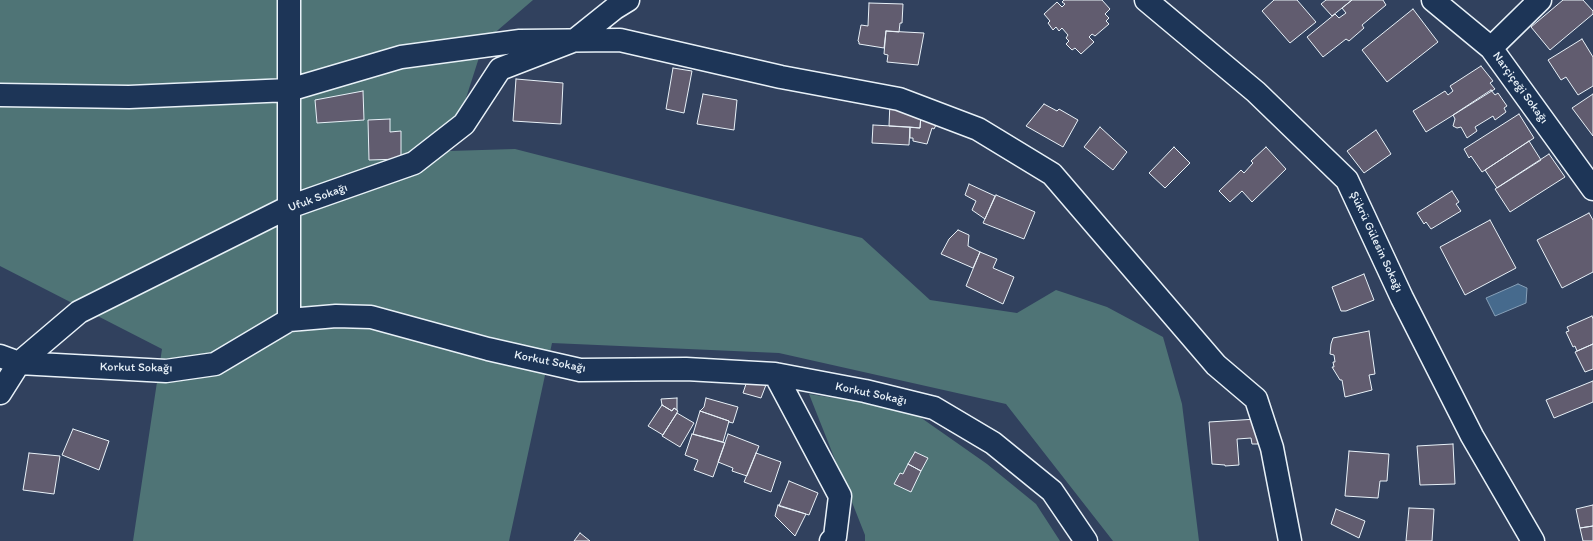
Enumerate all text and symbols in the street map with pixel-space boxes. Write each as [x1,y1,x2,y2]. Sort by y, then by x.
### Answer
street label: Narçiçeği Sokağı [1489,49,1551,127]
street label: Ufuk Sokağı [286,181,350,215]
street label: Şükrü Gülesin Sokağı [1346,189,1406,295]
street label: Korkut Sokağı [513,348,587,376]
street label: Korkut Sokağı [100,360,172,376]
street label: Korkut Sokağı [834,379,908,409]

